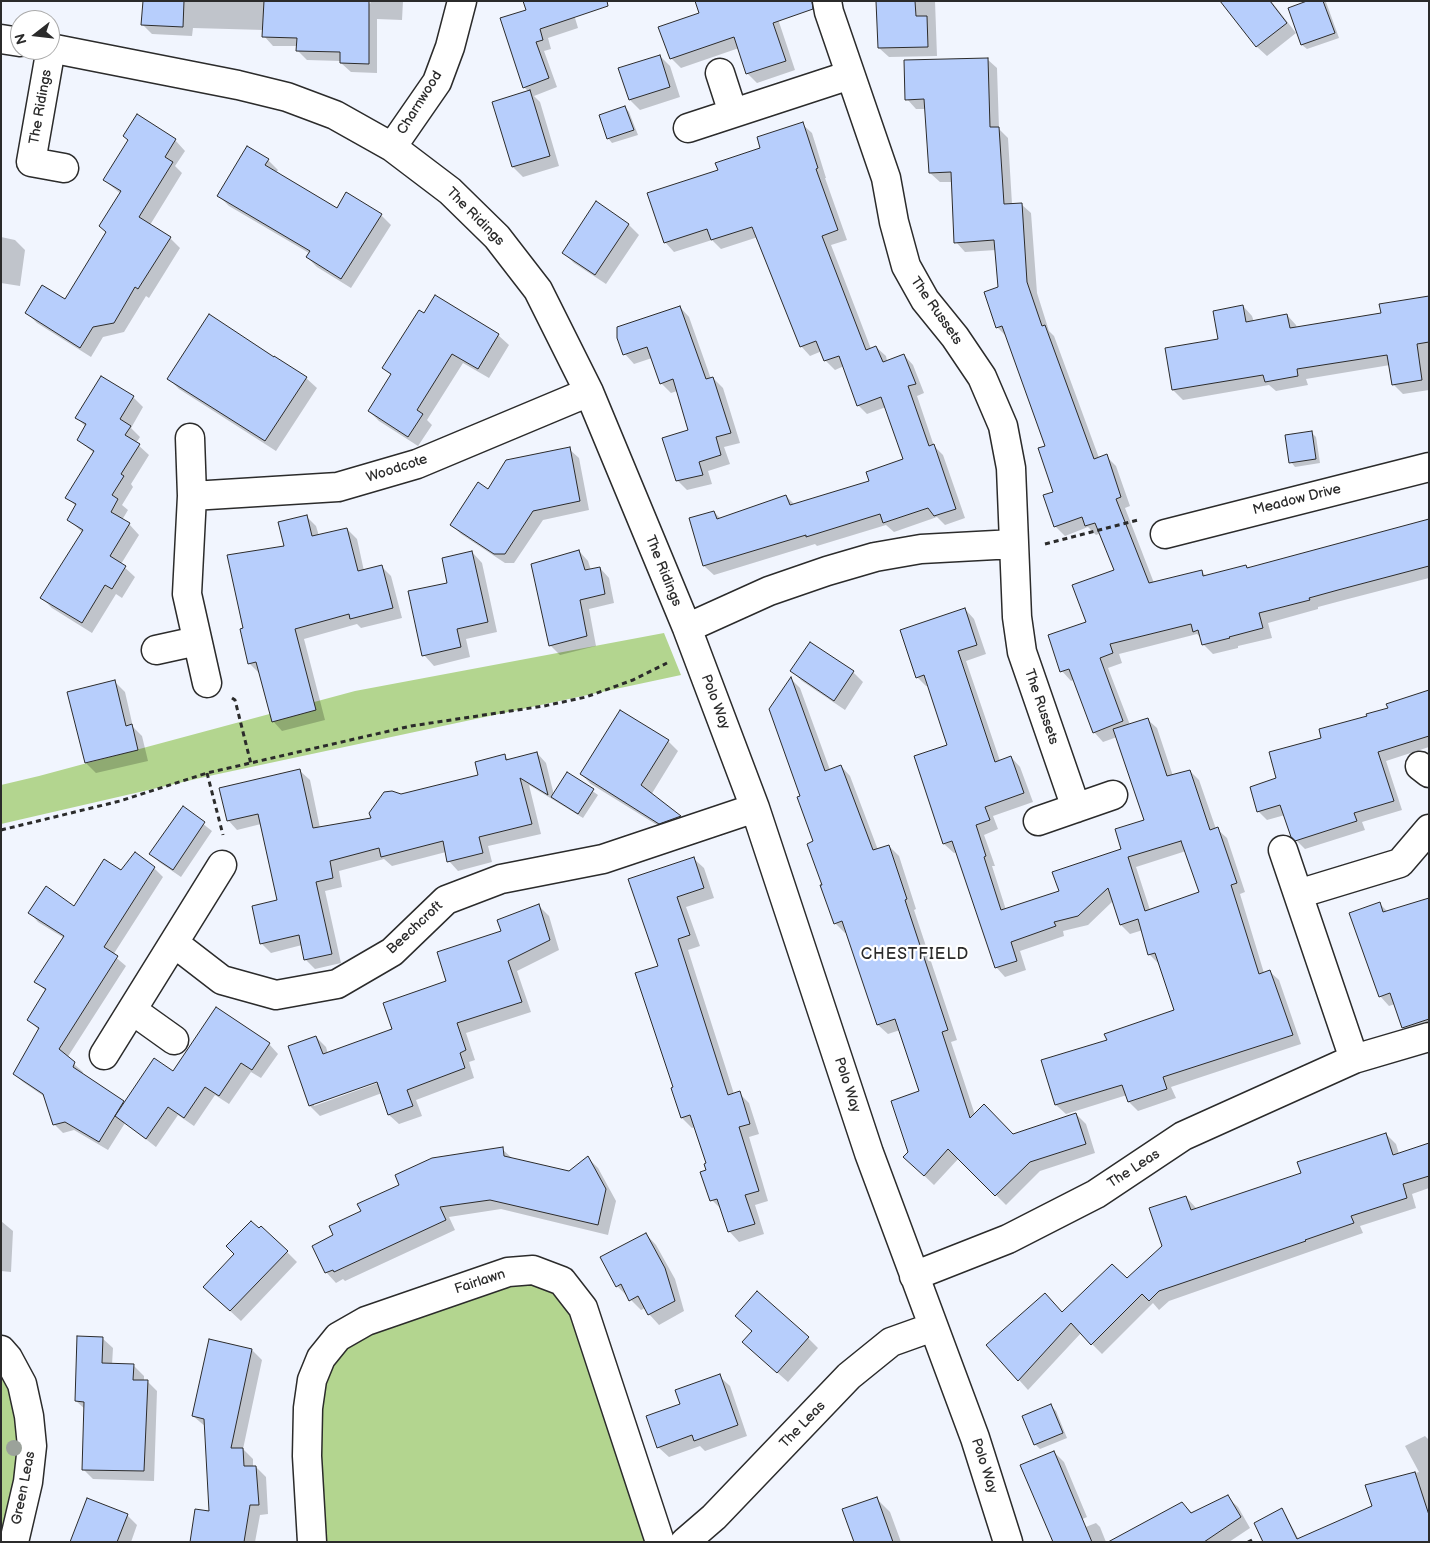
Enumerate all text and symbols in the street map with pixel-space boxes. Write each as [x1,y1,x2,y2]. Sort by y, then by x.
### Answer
north arrow [10,10,60,60]
text: N [11,32,31,46]
street label: The Ridings [26,68,56,146]
street label: Charnwood [394,68,446,138]
street label: The Ridings [442,184,508,250]
street label: The Russets [907,274,965,348]
street label: Woodcote [364,451,430,487]
street label: Meadow Drive [1251,481,1343,519]
street label: The Ridings [641,533,685,609]
street label: The Russets [1020,667,1062,747]
street label: Polo Way [697,672,733,732]
street label: Beechcroft [384,898,446,958]
district label: CHESTFIELD [859,945,971,965]
street label: Polo Way [830,1055,864,1115]
street label: The Leas [1105,1146,1163,1192]
street label: Fairlawn [452,1266,508,1298]
street label: The Leas [777,1398,829,1452]
street label: Polo Way [967,1436,1001,1496]
street label: Green Leas [9,1450,39,1526]

